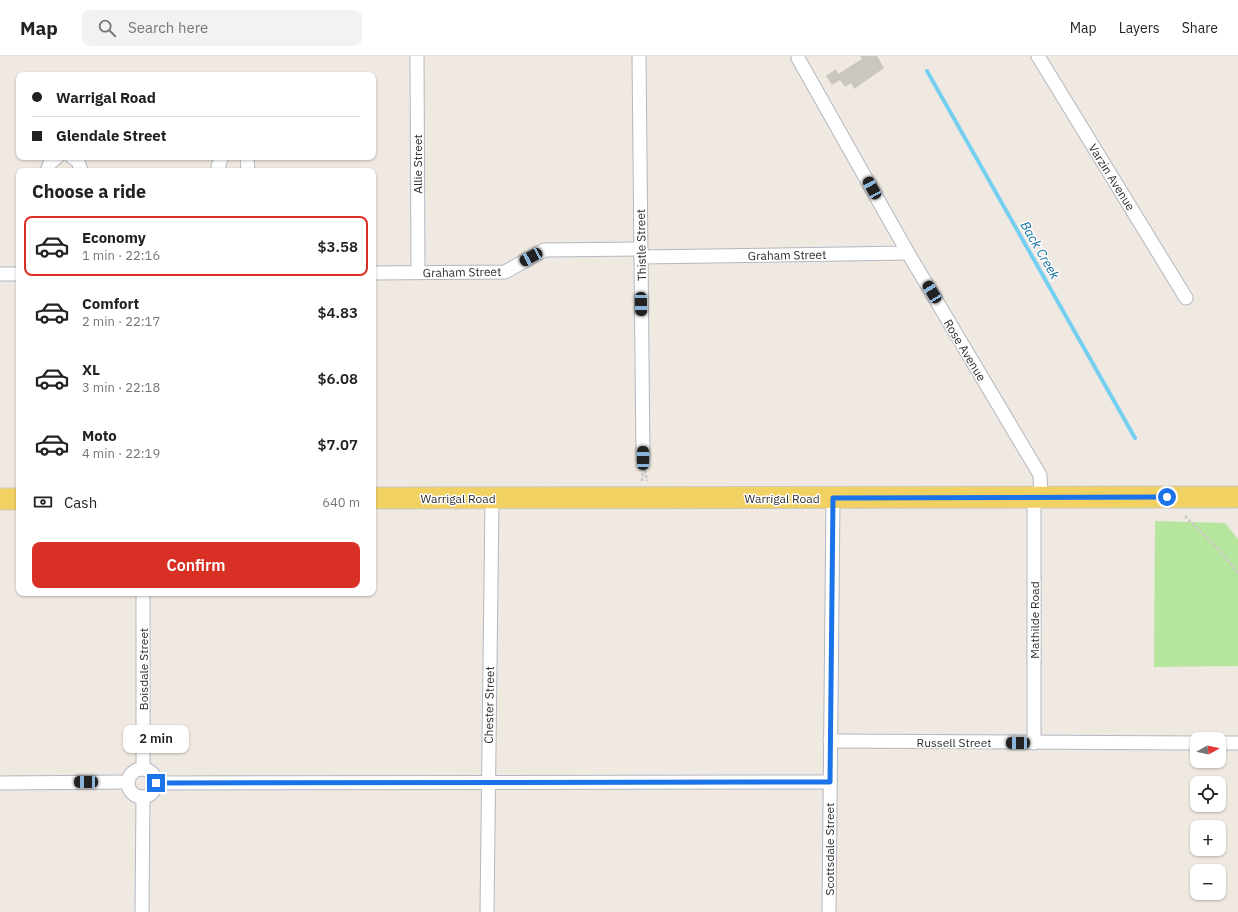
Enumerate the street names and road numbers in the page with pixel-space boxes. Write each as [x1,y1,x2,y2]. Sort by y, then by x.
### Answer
street label: Allie Street [410,134,425,194]
street label: Varzin Avenue [1085,141,1139,214]
street label: Thistle Street [633,209,649,281]
street label: Graham Street [748,247,826,263]
street label: Graham Street [423,264,501,280]
street label: Rose Avenue [941,316,990,384]
street label: Warrigal Road [420,491,496,506]
street label: Warrigal Road [744,491,820,506]
street label: Mathilde Road [1027,581,1042,659]
street label: Boisdale Street [136,628,151,710]
street label: Chester Street [481,666,497,744]
street label: Russell Street [917,735,991,750]
street label: Scottsdale Street [822,803,837,895]

